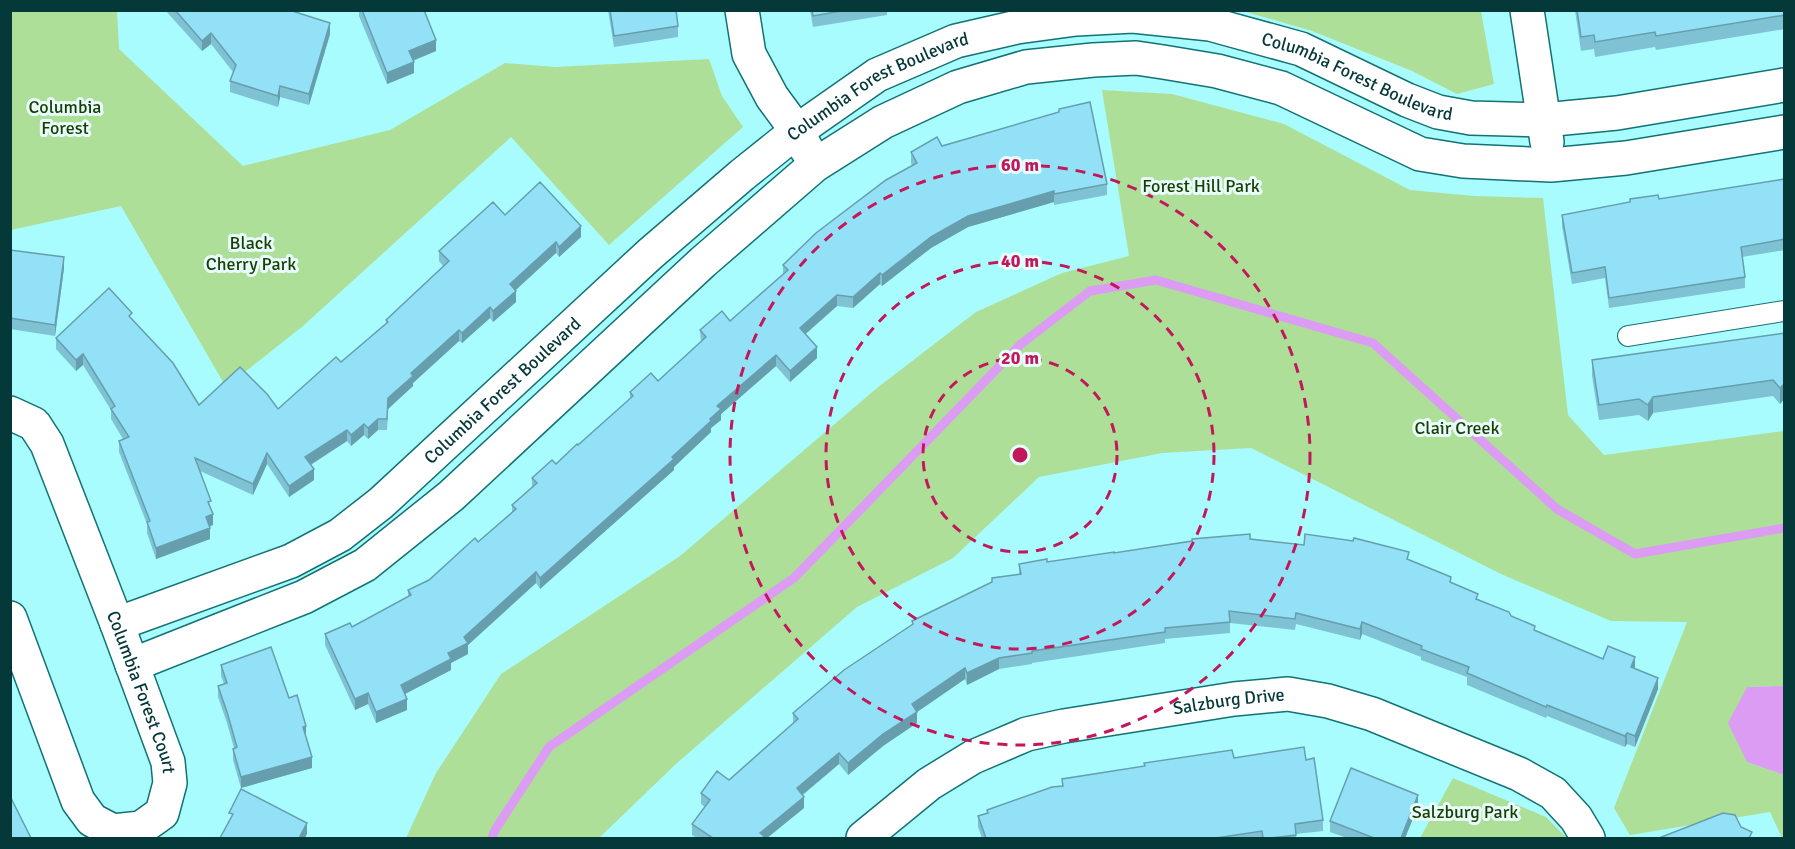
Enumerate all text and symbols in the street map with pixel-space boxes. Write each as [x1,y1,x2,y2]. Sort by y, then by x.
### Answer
street label: Columbia Forest Boulevard [782,27,971,146]
street label: Columbia Forest Boulevard [1259,28,1454,125]
park label: Columbia Forest [29,96,101,139]
text: 60 m [1001,154,1039,176]
park label: Forest Hill Park [1142,175,1260,197]
park label: Black Cherry Park [206,232,296,275]
text: 40 m [1001,250,1039,272]
street label: Columbia Forest Boulevard [419,313,586,469]
text: 20 m [1001,347,1039,369]
park label: Clair Creek [1414,417,1500,439]
centre of rings [1010,445,1030,465]
street label: Columbia Forest Court [102,608,180,774]
street label: Salzburg Drive [1171,683,1285,720]
park label: Salzburg Park [1412,801,1518,823]

